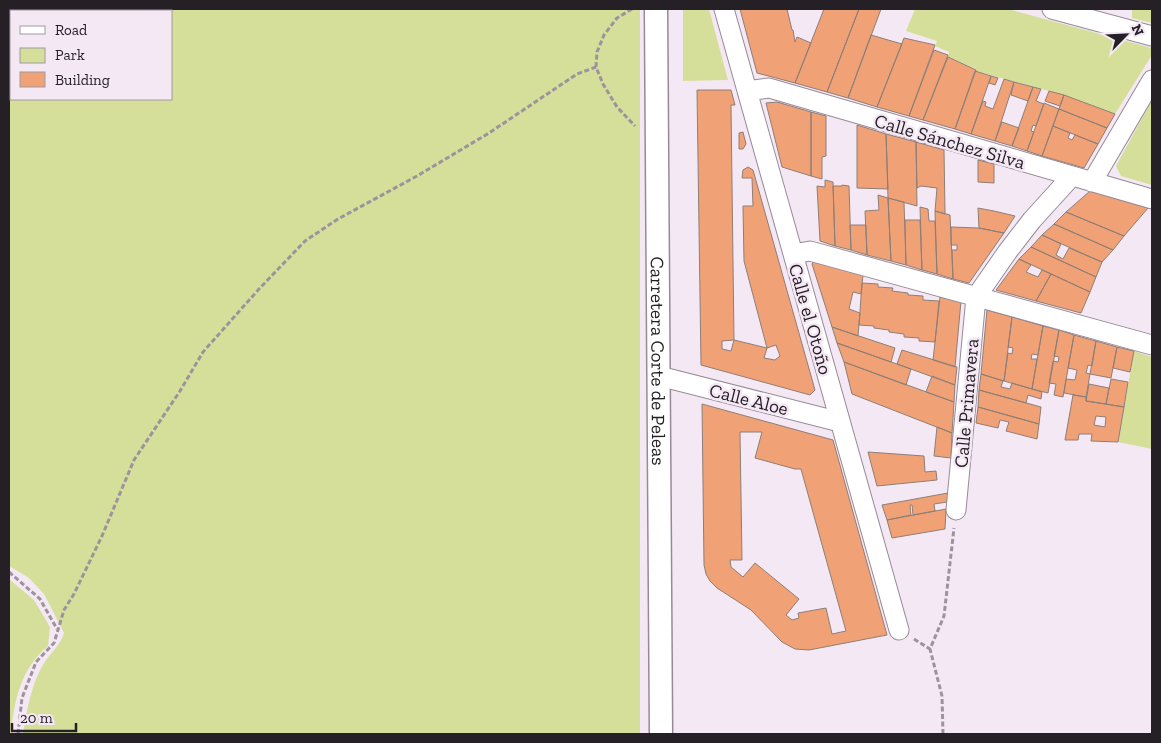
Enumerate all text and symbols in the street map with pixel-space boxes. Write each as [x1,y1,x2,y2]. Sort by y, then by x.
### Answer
legend [10,10,172,100]
north arrow [1101,10,1151,60]
text: Road [55,21,88,39]
text: N [1127,22,1147,39]
text: Park [55,46,85,64]
text: Building [55,71,110,89]
street label: Calle Sánchez Silva [872,109,1028,174]
street label: Carretera Corte de Peleas [646,256,670,466]
street label: Calle el Otoño [784,261,837,378]
street label: Calle Primavera [949,337,984,469]
street label: Calle Aloe [707,379,791,420]
scale bar [12,700,76,732]
text: 20 m [20,709,53,727]

